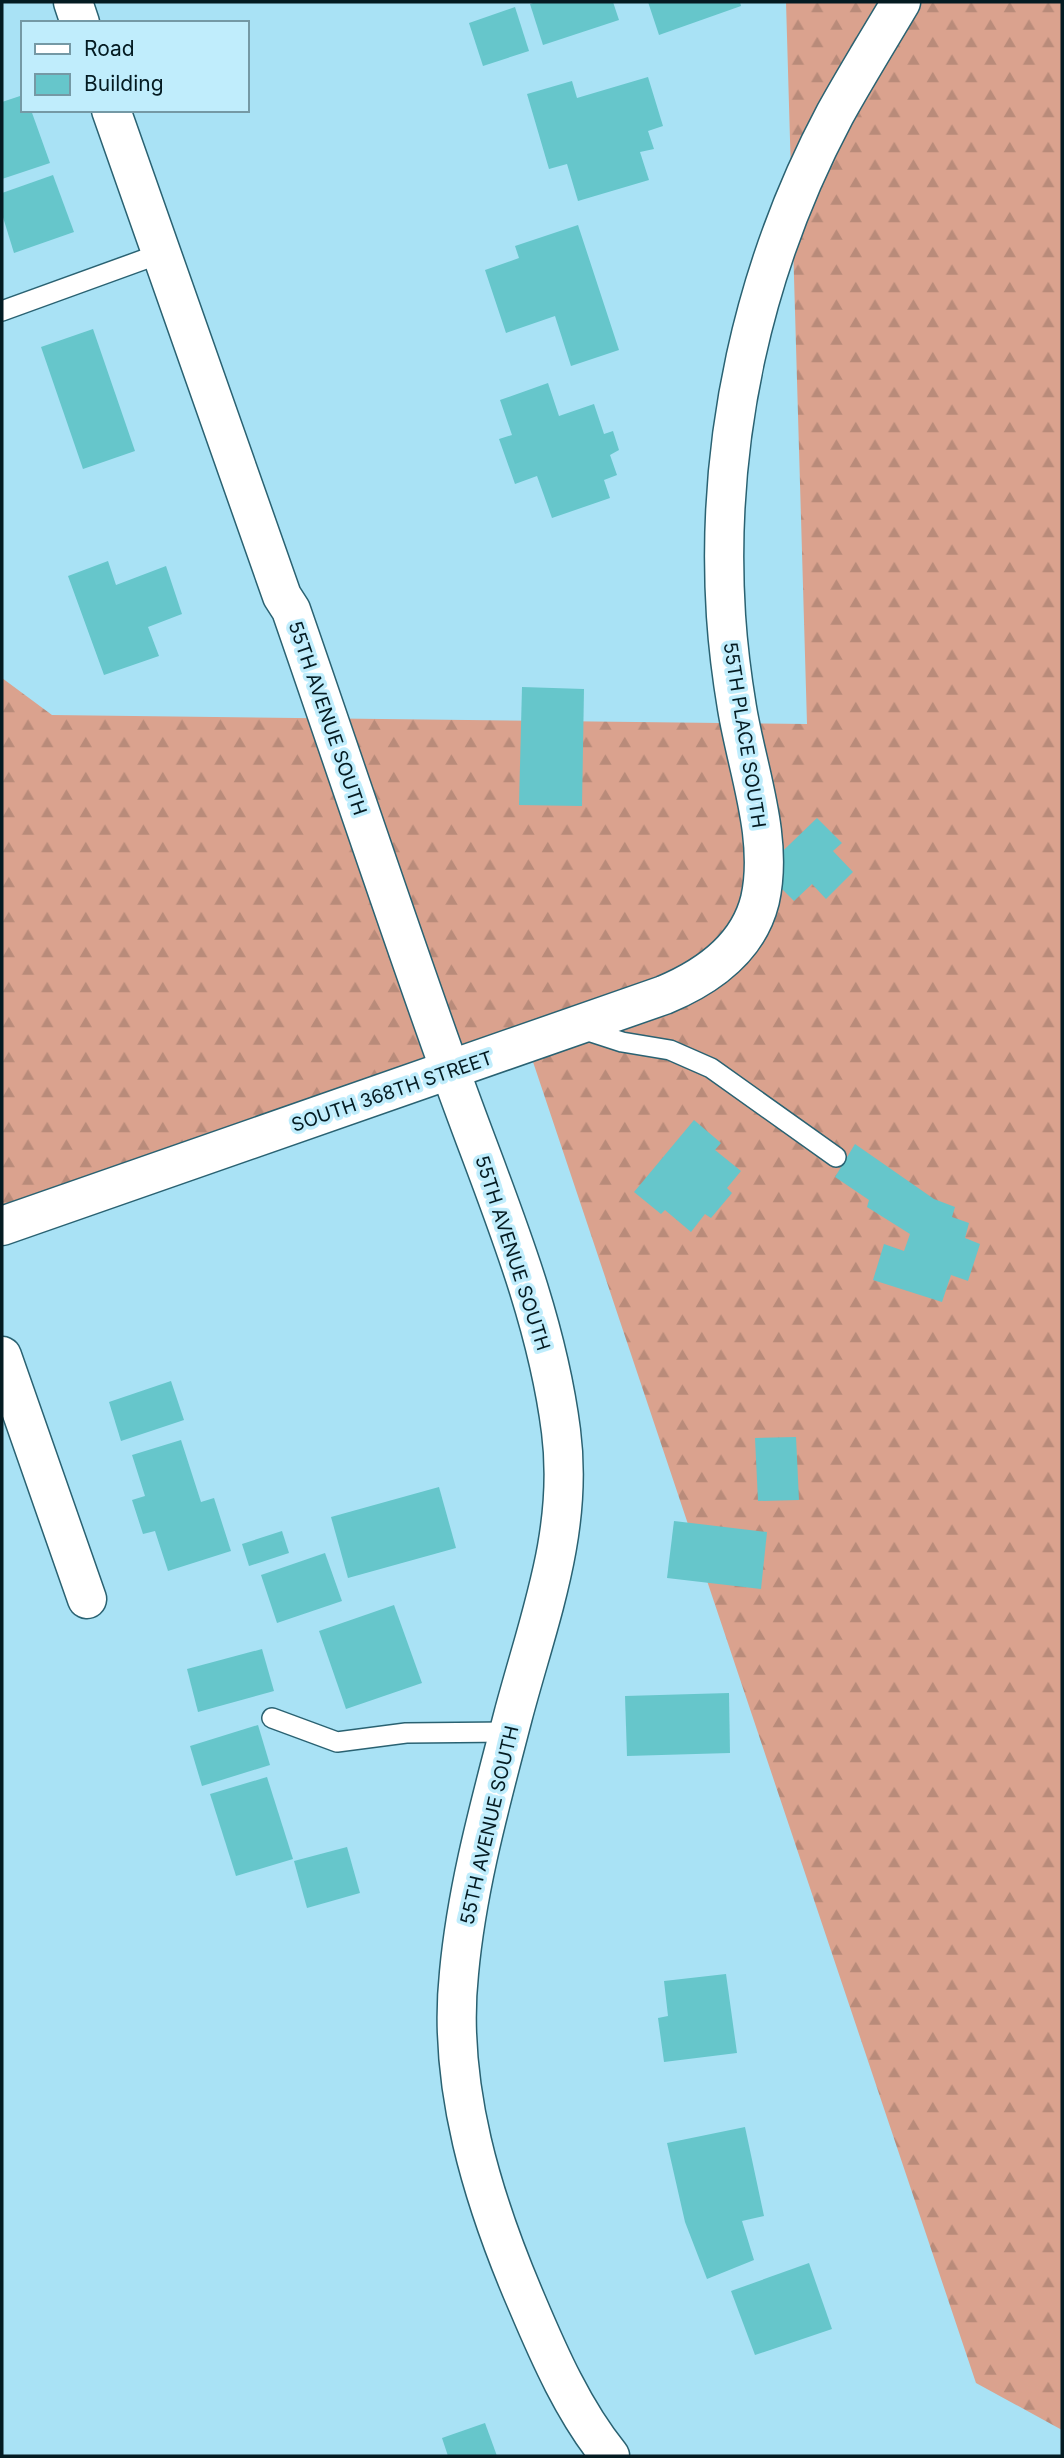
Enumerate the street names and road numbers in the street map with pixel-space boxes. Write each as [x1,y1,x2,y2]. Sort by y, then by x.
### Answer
street label: 55TH AVENUE SOUTH [284,618,372,818]
street label: 55TH PLACE SOUTH [718,640,771,830]
street label: SOUTH 368TH STREET [288,1046,496,1137]
street label: 55TH AVENUE SOUTH [470,1153,555,1354]
street label: 55TH AVENUE SOUTH [455,1723,524,1927]

